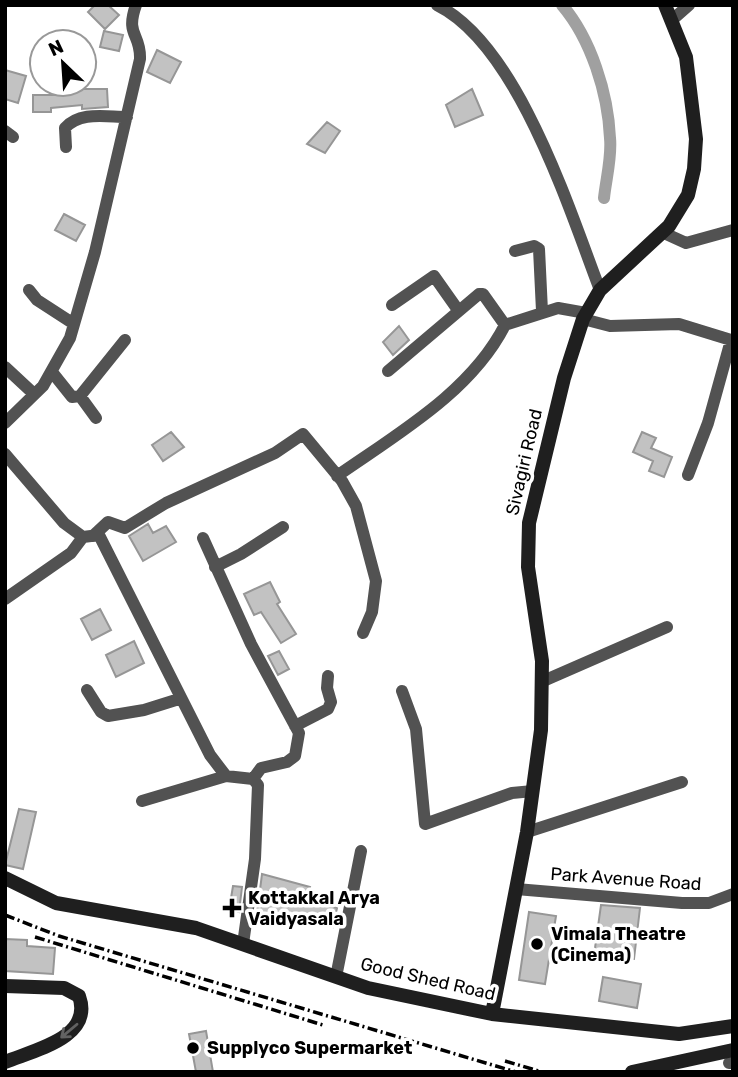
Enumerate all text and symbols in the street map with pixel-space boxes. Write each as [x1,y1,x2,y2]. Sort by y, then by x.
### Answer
north arrow [28,28,98,98]
text: N [45,35,67,61]
street label: Sivagiri Road [501,407,547,517]
street label: Park Avenue Road [550,863,702,895]
place label: Kottakkal Arya Vaidyasala [248,887,380,930]
marker: Kottakkal Arya Vaidyasala [222,898,242,918]
place label: Vimala Theatre (Cinema) [551,923,686,966]
marker: Vimala Theatre (Cinema) [529,936,545,952]
street label: Good Shed Road [358,953,498,1005]
one-way arrow [60,1023,78,1039]
place label: Supplyco Supermarket [207,1037,412,1059]
marker: Supplyco Supermarket [185,1040,201,1056]

